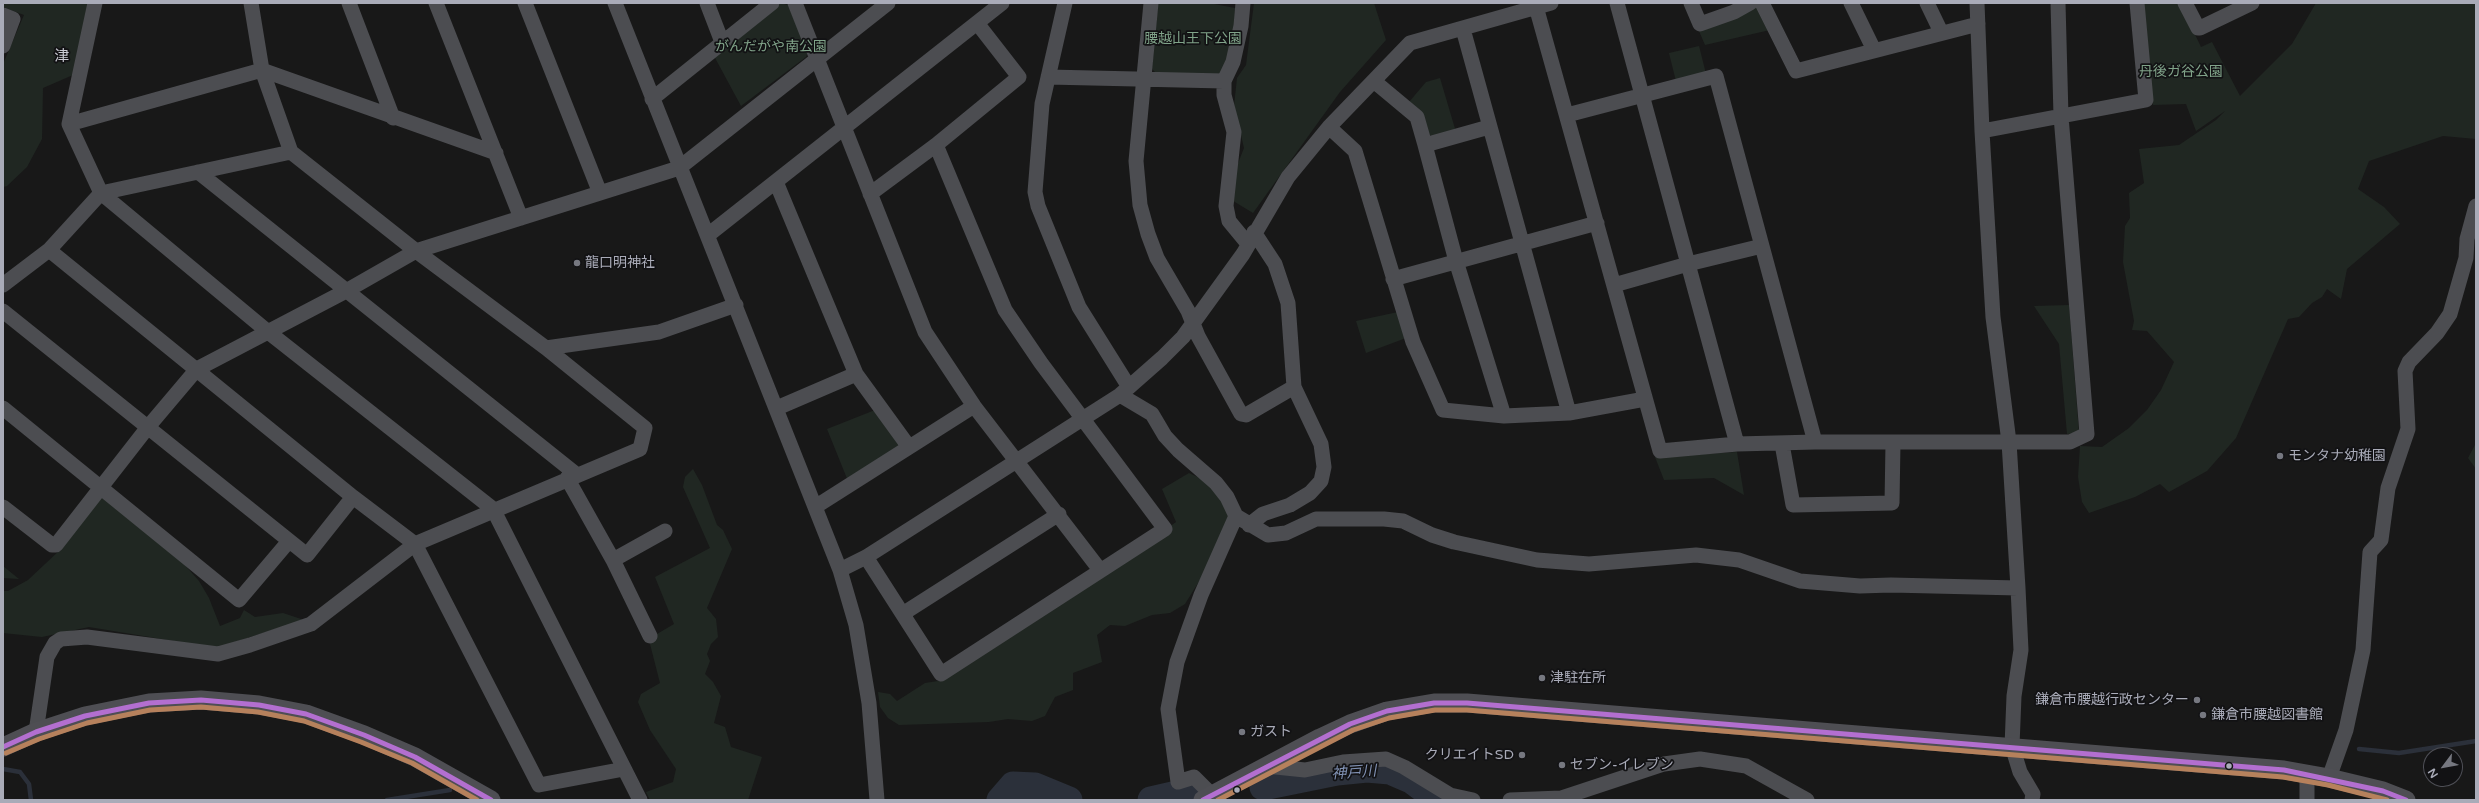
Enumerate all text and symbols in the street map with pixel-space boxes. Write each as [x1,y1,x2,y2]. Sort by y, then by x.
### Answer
park label: 腰越山王下公園 [1144,31,1242,47]
park label: がんだがや南公園 [715,39,827,55]
district label: 津 [55,48,69,66]
park label: 丹後ガ谷公園 [2139,64,2223,80]
place label: 龍口明神社 [585,255,655,271]
marker: 龍口明神社 [572,258,582,268]
place label: モンタナ幼稚園 [2288,448,2386,464]
marker: モンタナ幼稚園 [2275,451,2285,461]
place label: 津駐在所 [1550,670,1606,686]
marker: 津駐在所 [1537,673,1547,683]
place label: 鎌倉市腰越行政センター [2035,692,2189,708]
marker: 鎌倉市腰越行政センター [2192,695,2202,705]
place label: 鎌倉市腰越図書館 [2211,707,2323,723]
marker: 鎌倉市腰越図書館 [2198,710,2208,720]
place label: ガスト [1250,724,1292,740]
marker: ガスト [1237,727,1247,737]
place label: クリエイトSD [1425,747,1514,763]
north arrow [2423,747,2463,787]
marker: クリエイトSD [1517,750,1527,760]
place label: セブン-イレブン [1570,757,1674,773]
marker: セブン-イレブン [1557,760,1567,770]
unlabelled marker [2224,761,2234,771]
water label: 神戸川 [1331,762,1377,784]
text: N [2425,766,2441,780]
unlabelled marker [1232,785,1242,795]

